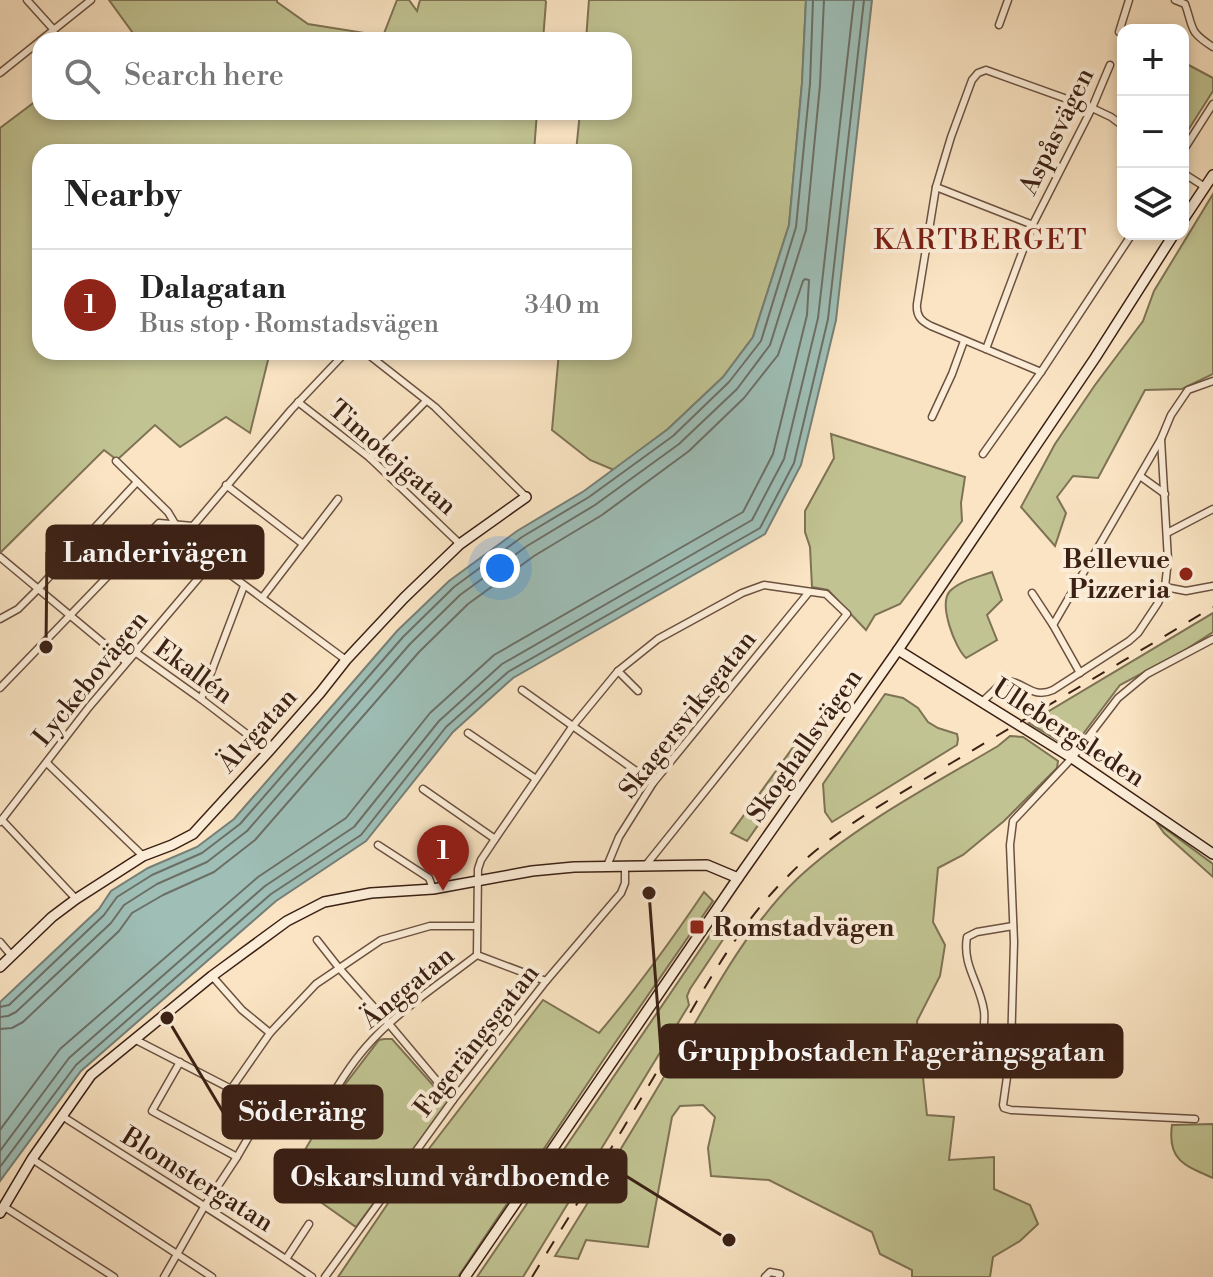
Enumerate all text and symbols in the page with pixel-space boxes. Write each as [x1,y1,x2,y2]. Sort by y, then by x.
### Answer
map controls [1117,24,1189,240]
button: + [1117,24,1189,96]
search box [32,32,632,120]
icon: search [60,54,104,98]
text: Search here [124,57,284,95]
street label: Aspåsvägen [1012,63,1101,201]
button: − [1117,96,1189,168]
button: layers [1117,168,1189,240]
text: Nearby [64,175,182,217]
district label: KARTBERGET [873,223,1089,258]
text: Dalagatan [140,270,286,308]
text: 1 [84,289,96,321]
text: 340 m [524,289,600,321]
text: Bus stop · Romstadsvägen [140,308,439,340]
street label: Timotejgatan [322,393,463,522]
callout: Landerivägen [47,526,263,578]
text: Landerivägen [63,536,247,571]
place label: Bellevue Pizzeria [1063,544,1171,606]
your location [480,548,520,588]
marker: Bellevue Pizzeria [1177,565,1195,583]
street label: Lyckebovägen [26,604,155,753]
street label: Skagersviksgatan [612,624,763,805]
street label: Ekallén [148,633,239,711]
street label: Skoghallsvägen [740,663,870,828]
street label: Ullebergsleden [986,672,1151,794]
street label: Älvgatan [210,681,304,780]
pin: 1 [417,825,469,891]
place label: Romstadvägen [713,912,894,944]
marker: Romstadvägen [688,918,706,936]
street label: Änggatan [353,939,461,1037]
street label: Fagerängsgatan [407,958,546,1123]
callout: Gruppbostaden Fagerängsgatan [661,1025,1122,1077]
text: Gruppbostaden Fagerängsgatan [677,1035,1105,1070]
callout: Söderäng [223,1086,382,1138]
text: Söderäng [238,1095,367,1130]
street label: Blomstergatan [115,1120,279,1239]
callout: Oskarslund vårdboende [275,1150,626,1202]
text: Oskarslund vårdboende [290,1160,610,1195]

